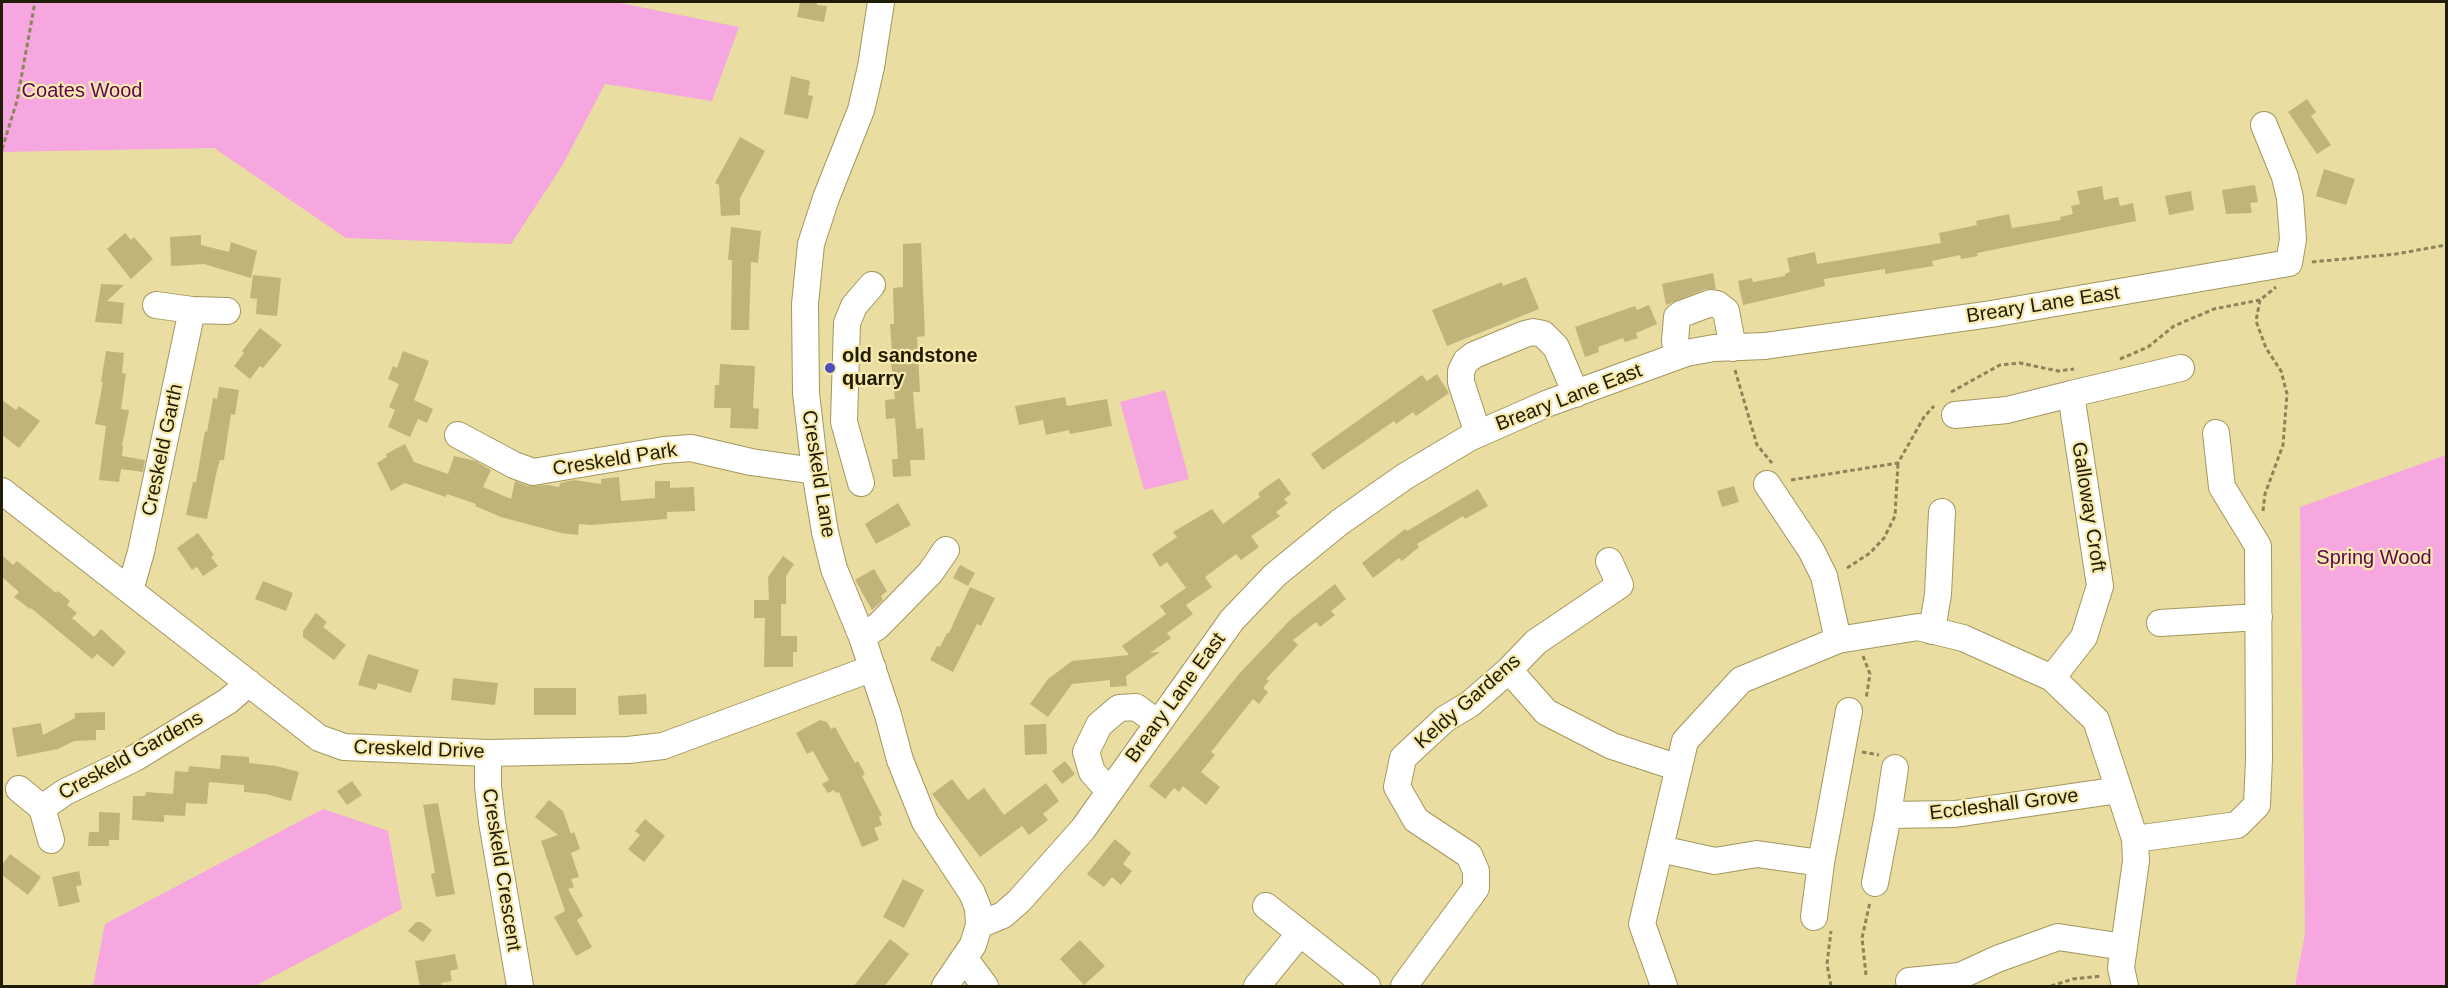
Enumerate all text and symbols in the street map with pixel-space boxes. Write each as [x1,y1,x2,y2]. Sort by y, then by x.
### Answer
park label: Coates Wood [22,79,142,103]
street label: Breary Lane East [1965,281,2121,329]
place label: old sandstone quarry [842,344,978,391]
street label: Breary Lane East [1493,359,1645,437]
marker: old sandstone quarry [823,361,837,375]
street label: Creskeld Garth [137,382,189,518]
street label: Creskeld Lane [796,408,840,540]
street label: Creskeld Park [551,438,679,482]
street label: Galloway Croft [2066,440,2110,574]
park label: Spring Wood [2316,546,2432,570]
street label: Breary Lane East [1121,628,1231,768]
street label: Keldy Gardens [1410,650,1526,754]
street label: Creskeld Gardens [55,706,207,806]
street label: Creskeld Drive [353,736,485,764]
street label: Eccleshall Grove [1928,784,2080,826]
street label: Creskeld Crescent [476,787,526,953]

